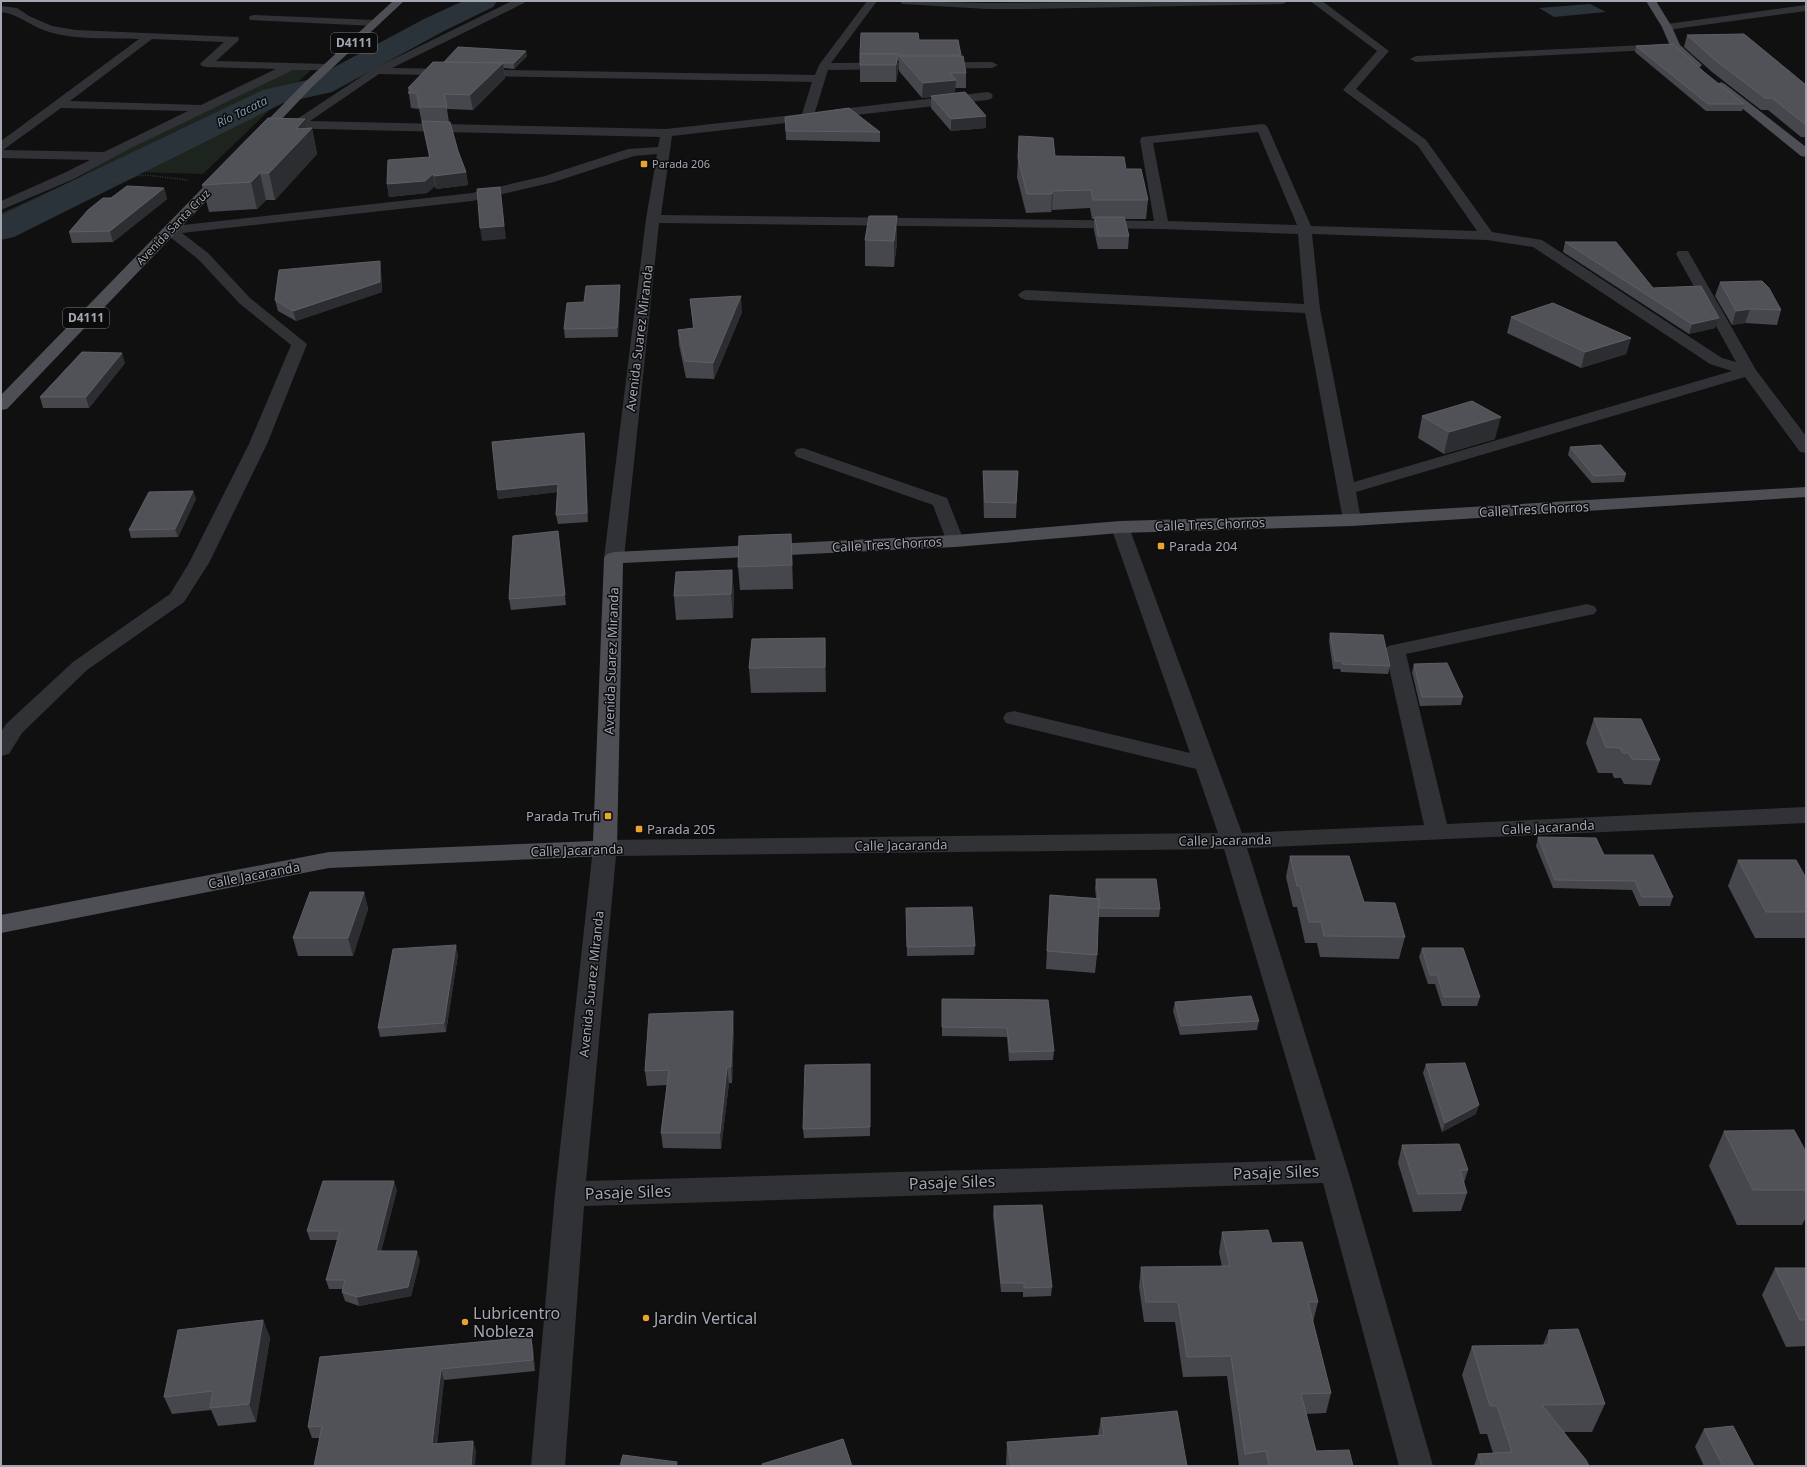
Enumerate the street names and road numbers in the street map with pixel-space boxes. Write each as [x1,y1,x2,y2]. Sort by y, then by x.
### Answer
road number: D4111 [331,33,377,53]
street label: Avenida Santa Cruz [133,186,213,268]
street label: Avenida Suarez Miranda [621,264,657,412]
road number: D4111 [63,308,109,328]
street label: Calle Tres Chorros [1478,497,1590,521]
street label: Calle Tres Chorros [1155,513,1265,535]
street label: Calle Tres Chorros [831,532,943,556]
street label: Avenida Suarez Miranda [599,587,623,735]
street label: Calle Jacaranda [1501,816,1595,838]
street label: Calle Jacaranda [1178,830,1272,850]
street label: Calle Jacaranda [854,835,948,855]
street label: Calle Jacaranda [530,839,624,861]
street label: Calle Jacaranda [207,857,301,893]
street label: Avenida Suarez Miranda [574,910,608,1058]
street label: Pasaje Siles [1232,1160,1320,1184]
street label: Pasaje Siles [908,1170,996,1194]
street label: Pasaje Siles [584,1180,672,1204]

